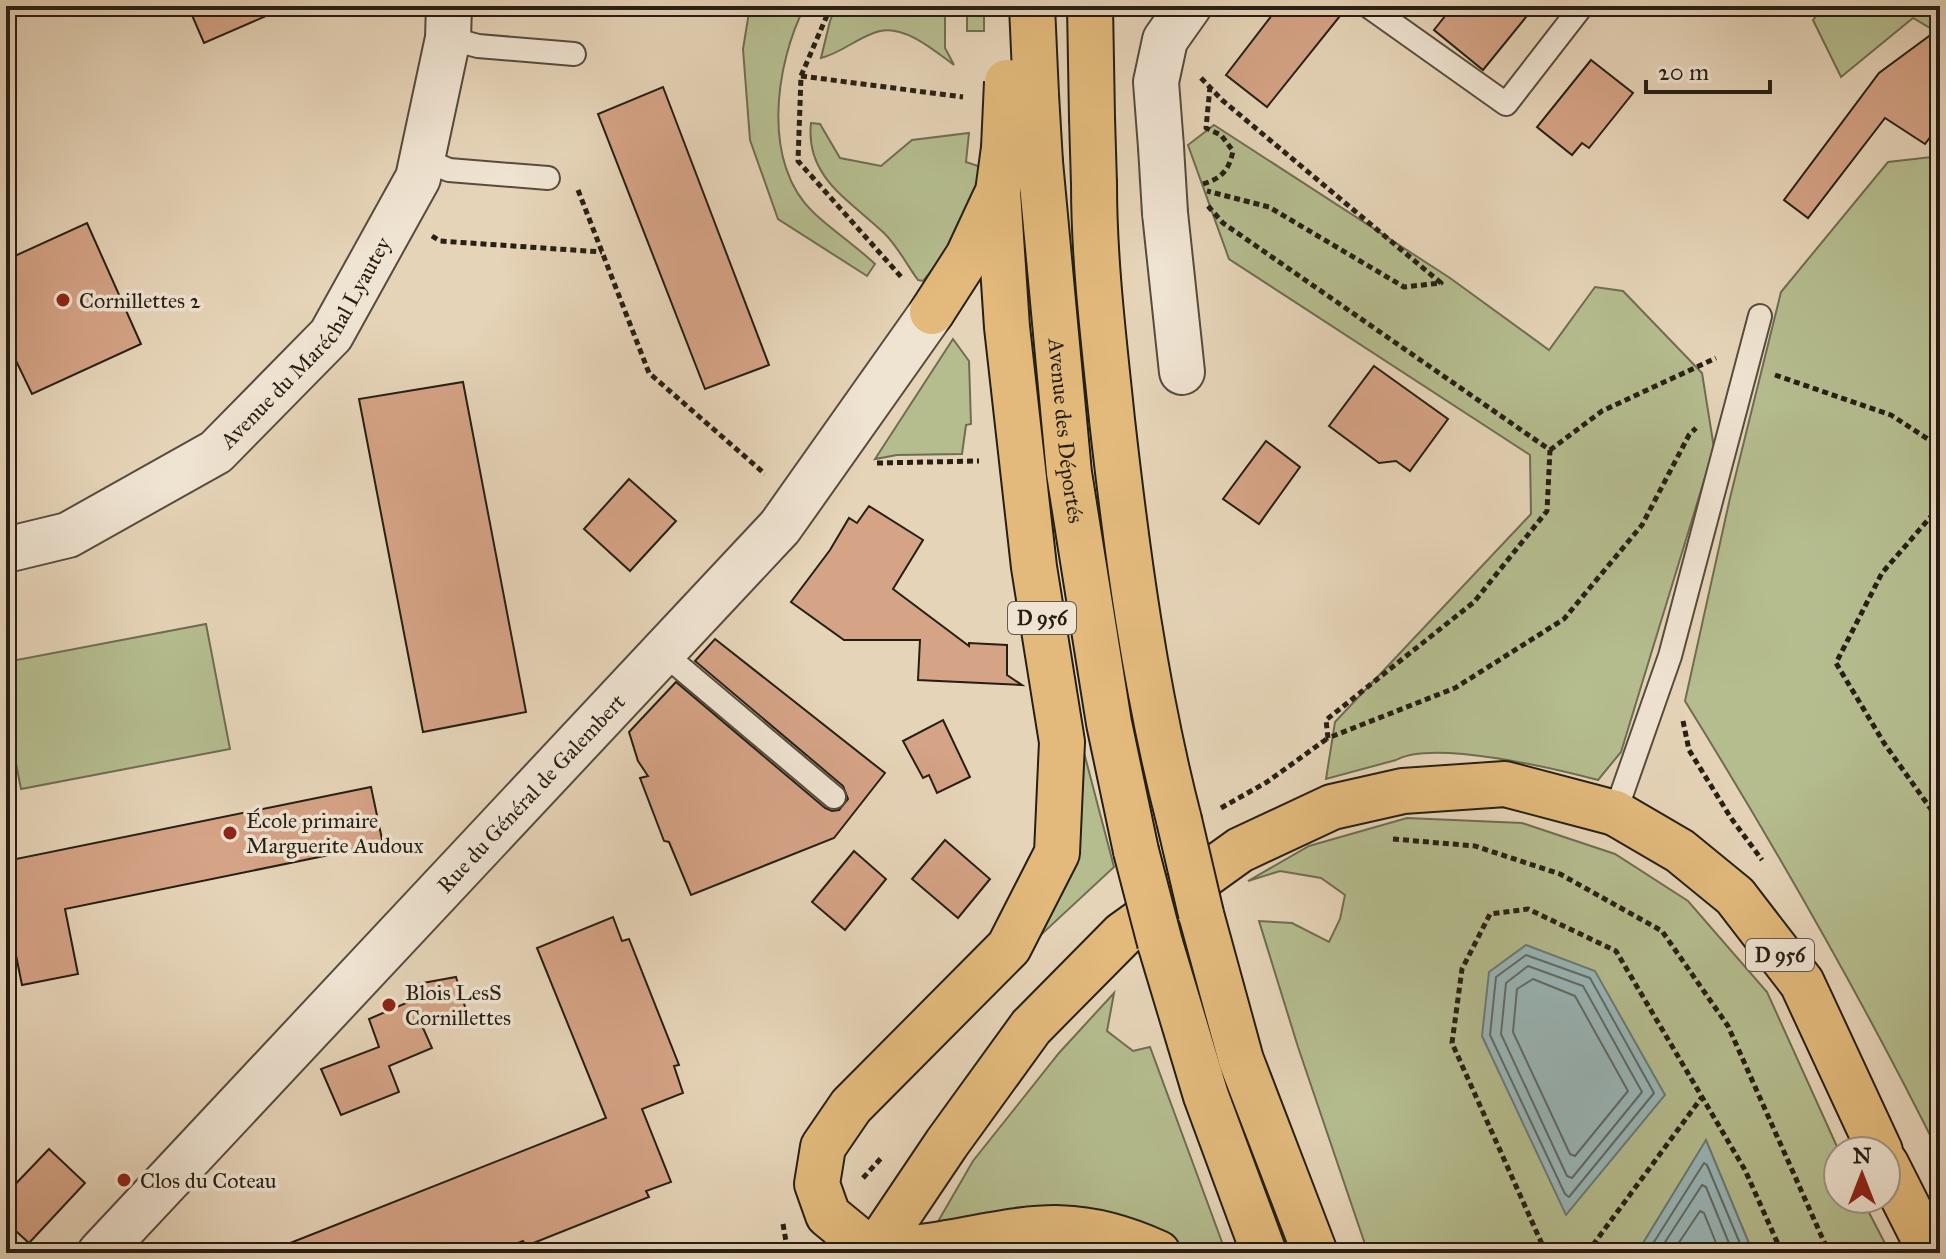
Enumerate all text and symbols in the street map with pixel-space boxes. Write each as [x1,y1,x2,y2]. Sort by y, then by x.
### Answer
scale bar [1646,44,1770,94]
text: 20 m [1658,57,1709,87]
street label: Avenue du Maréchal Lyautey [214,232,397,455]
place label: Cornillettes 2 [79,287,201,314]
marker: Cornillettes 2 [54,291,72,309]
street label: Avenue des Déportés [1042,336,1090,525]
road number: D 956 [1008,602,1076,634]
street label: Rue du Général de Galembert [431,688,631,899]
place label: École primaire Marguerite Audoux [246,807,424,859]
marker: École primaire Marguerite Audoux [221,824,239,842]
road number: D 956 [1746,939,1814,971]
place label: Blois LesS Cornillettes [405,979,511,1031]
marker: Blois LesS Cornillettes [380,996,398,1014]
north arrow [1822,1135,1902,1215]
text: N [1853,1142,1872,1169]
place label: Clos du Coteau [140,1167,277,1194]
marker: Clos du Coteau [115,1171,133,1189]

